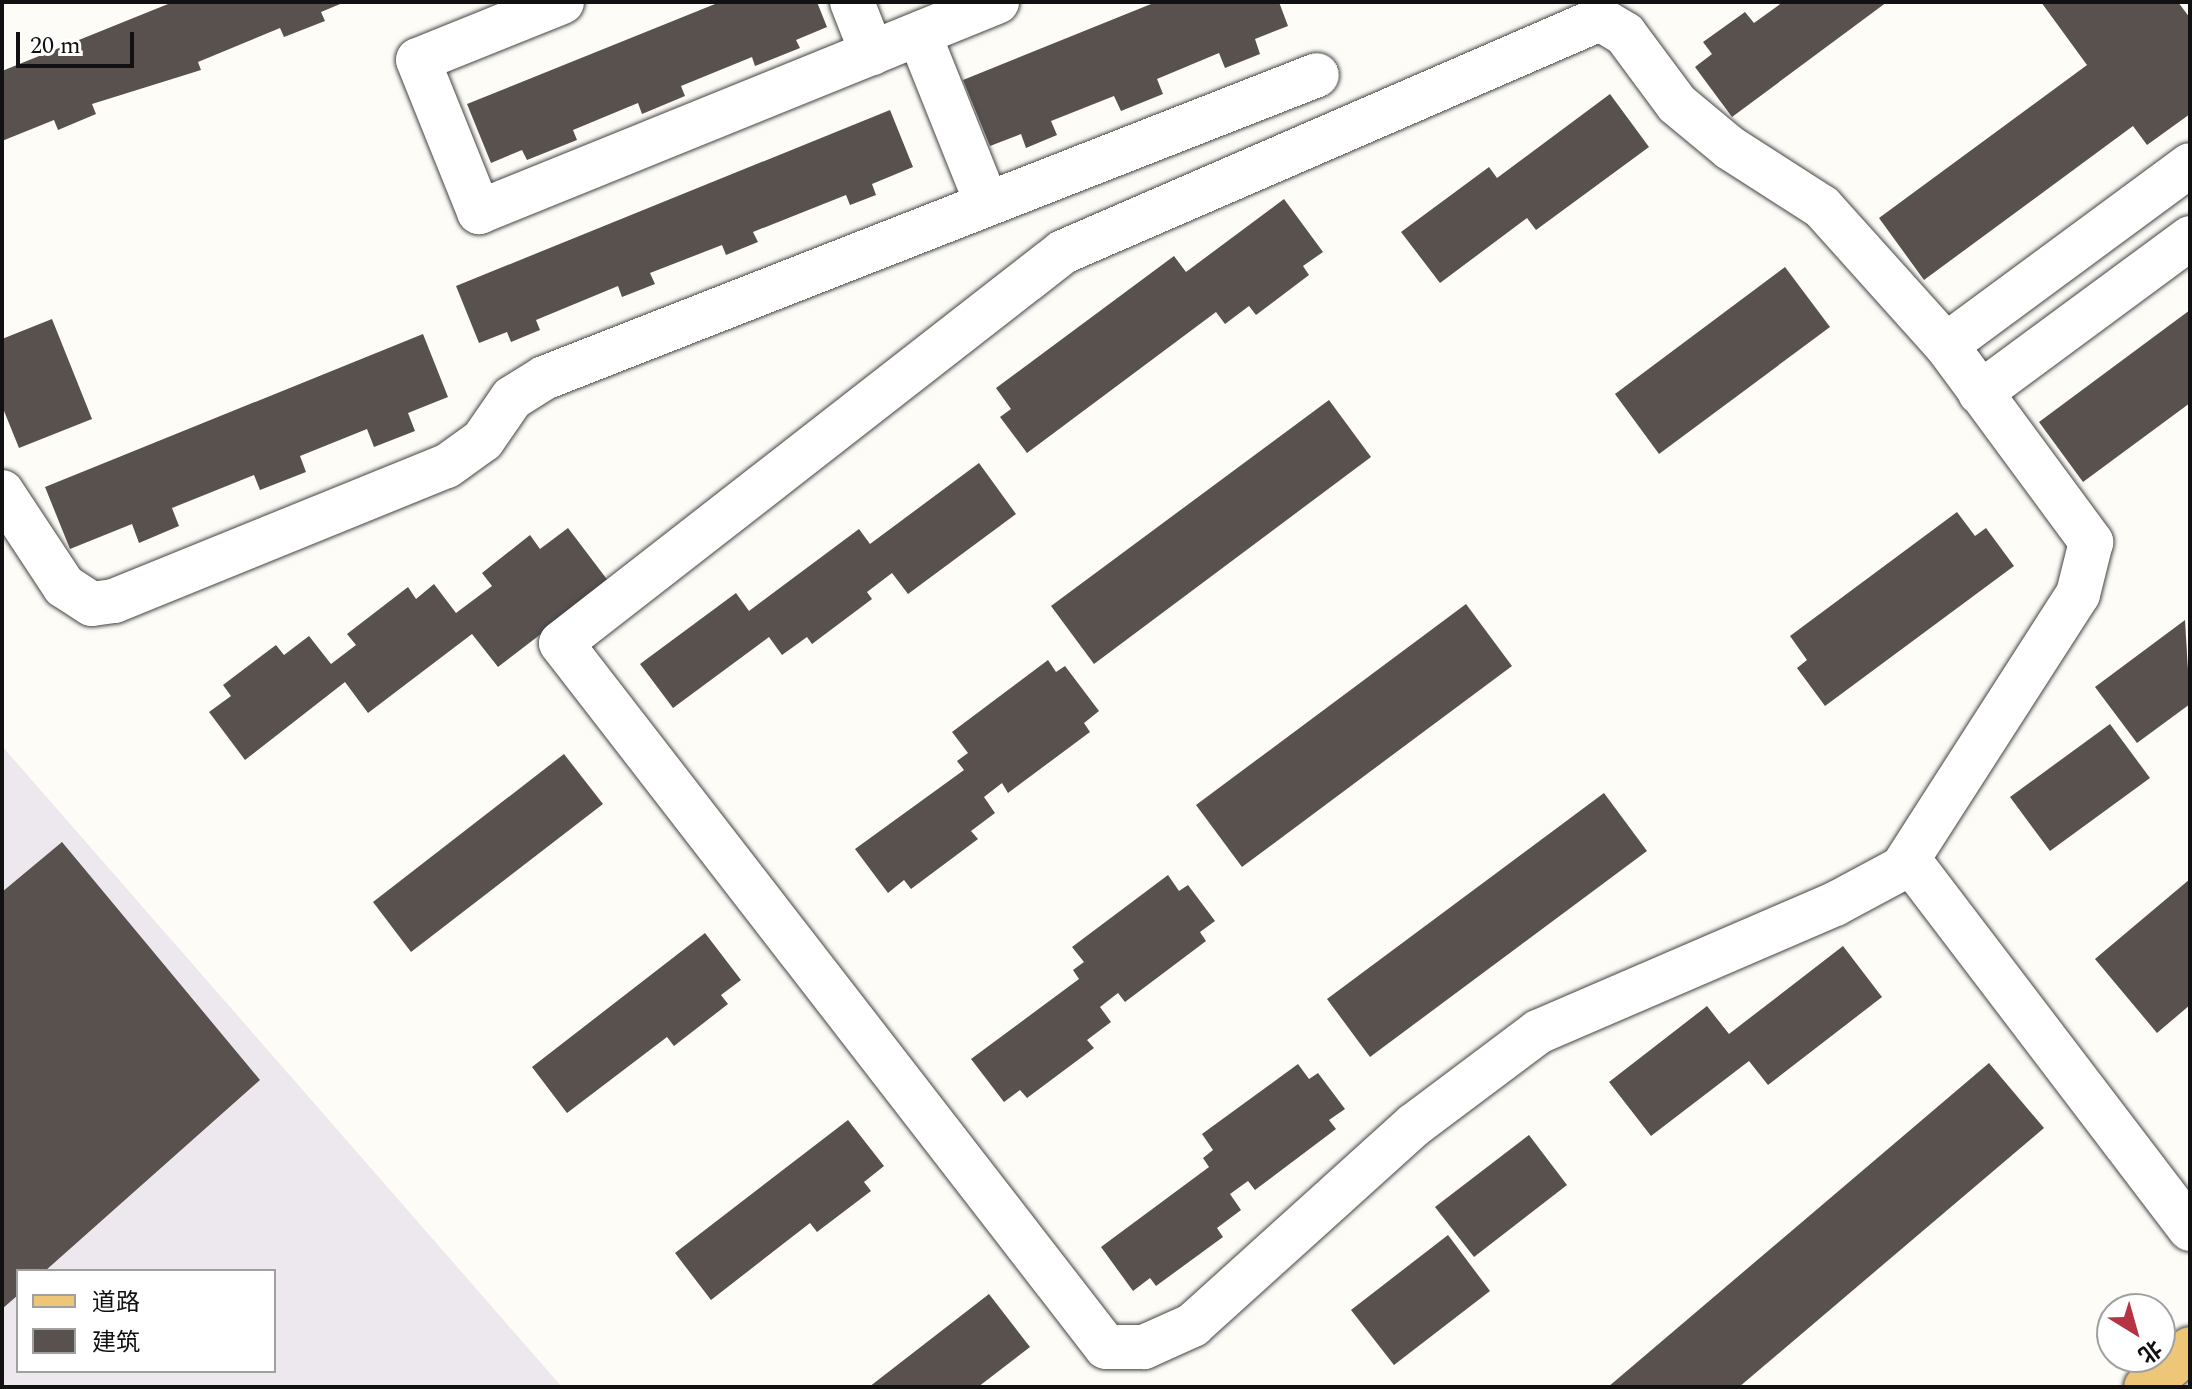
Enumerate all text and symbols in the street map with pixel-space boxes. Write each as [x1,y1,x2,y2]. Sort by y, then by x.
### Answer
scale bar [20,16,138,66]
text: 20 m [30,28,81,64]
legend [16,1269,276,1373]
text: 道路 [92,1285,140,1321]
north arrow [2096,1293,2176,1373]
text: 建筑 [92,1325,140,1361]
text: 北 [2131,1331,2168,1371]

